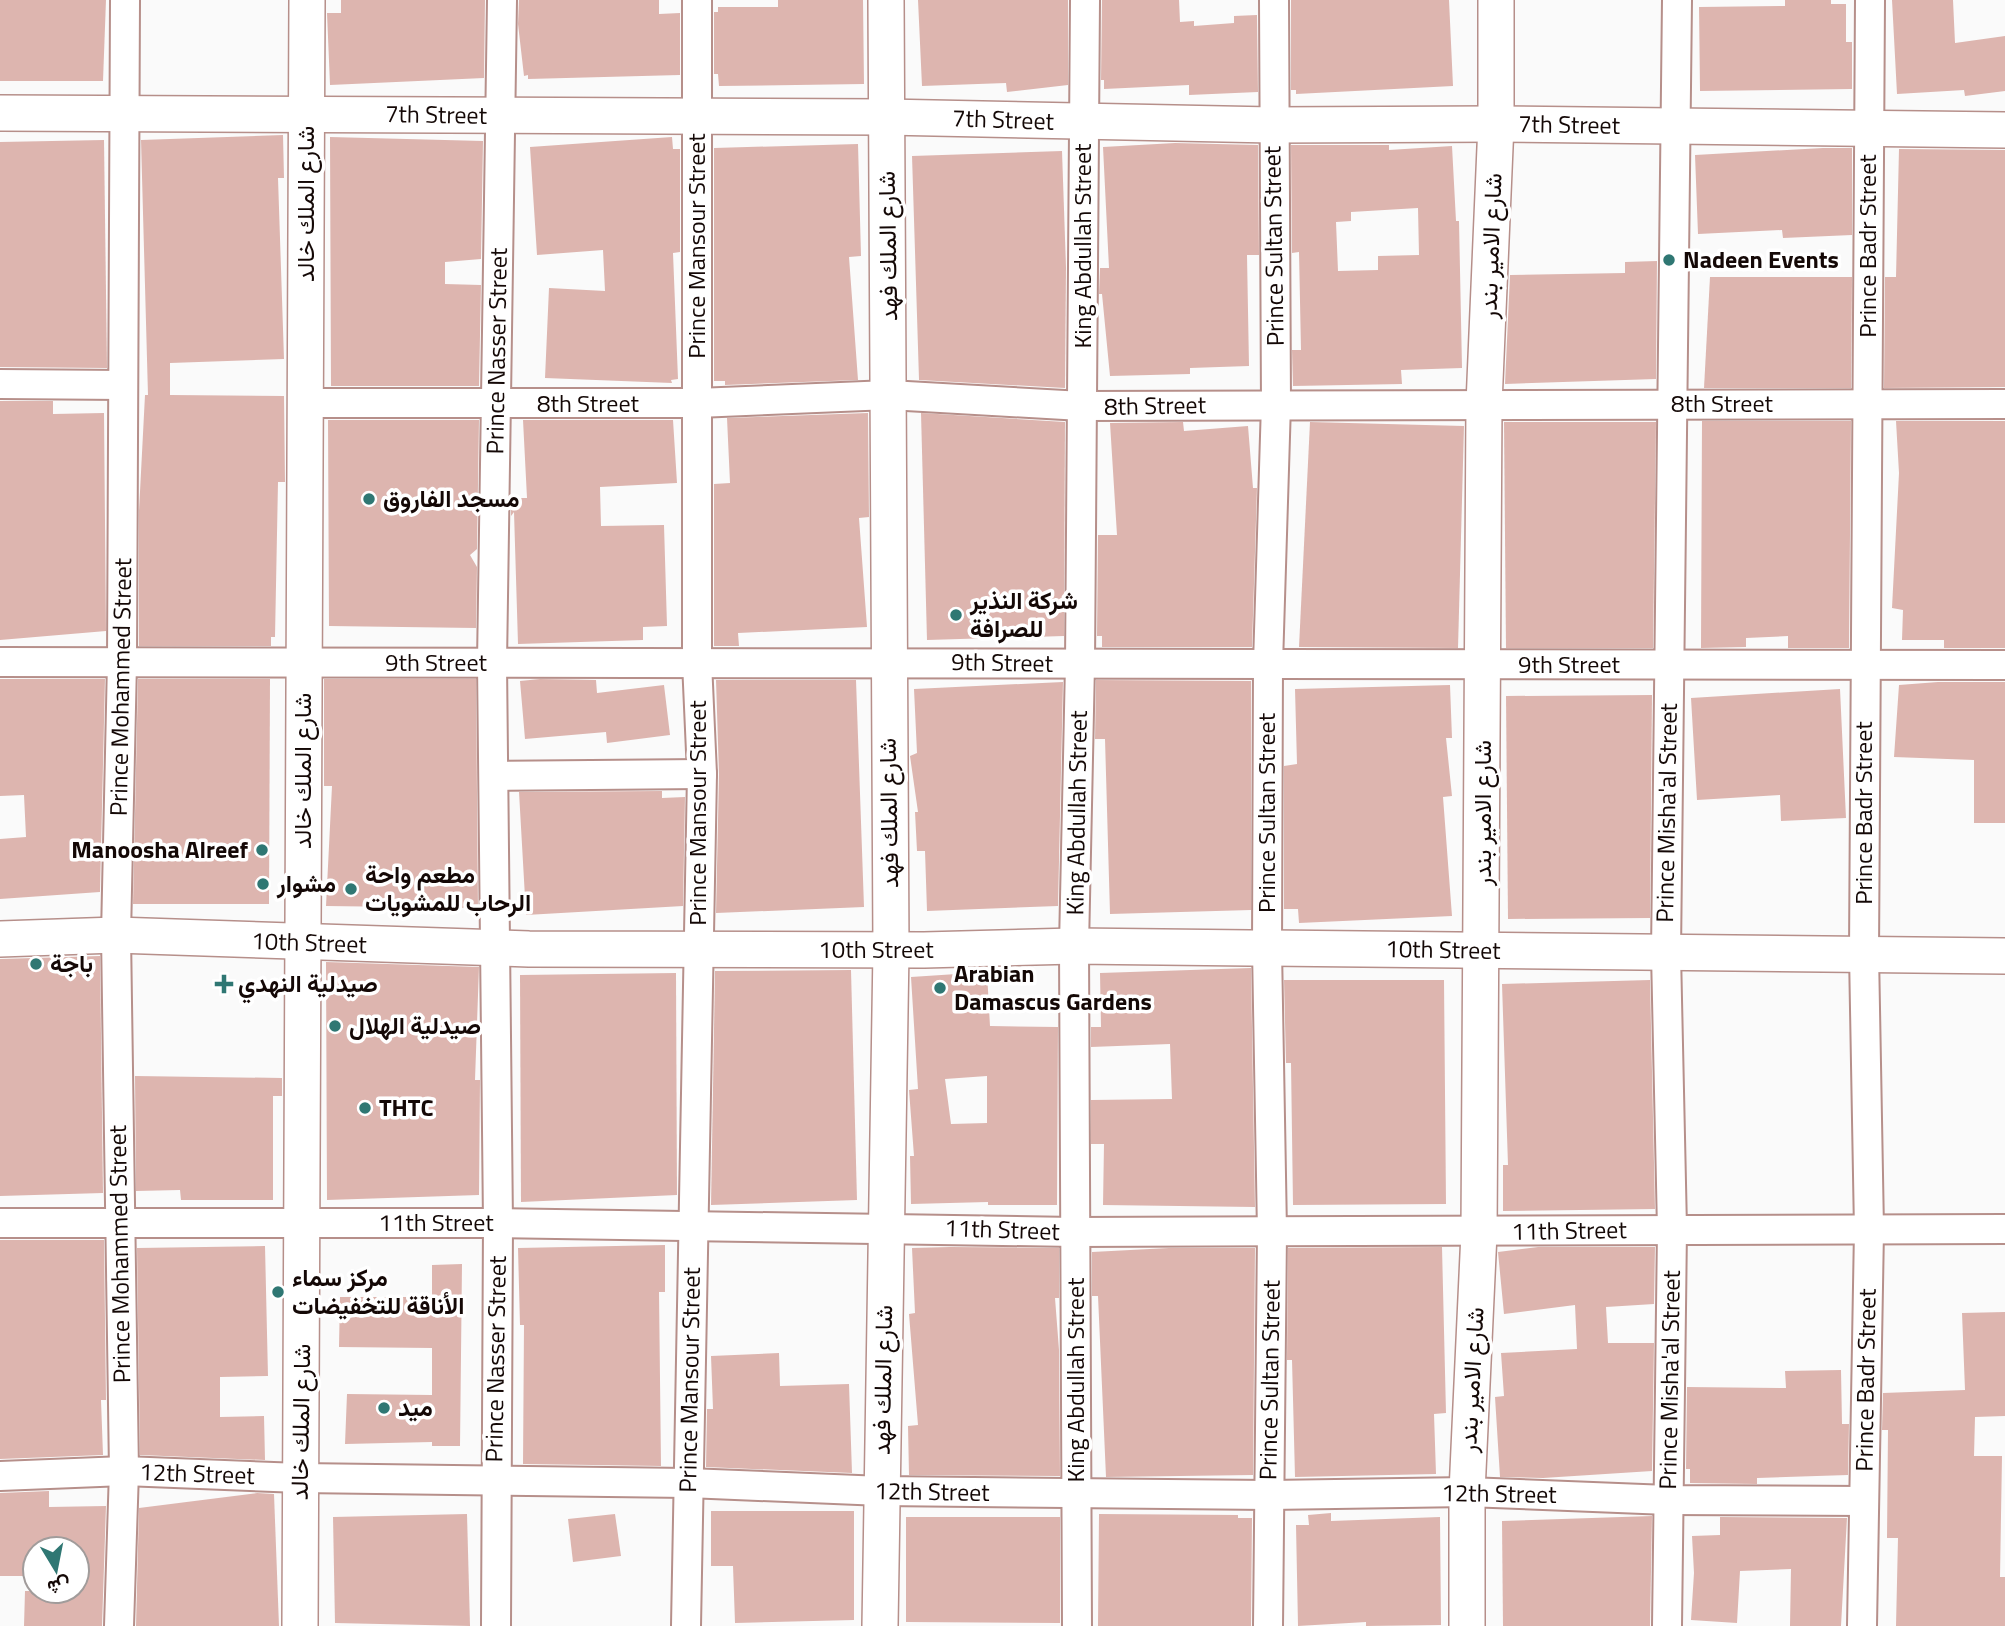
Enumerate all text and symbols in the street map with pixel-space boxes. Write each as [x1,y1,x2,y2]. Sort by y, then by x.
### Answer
street label: 7th Street [385,95,488,133]
street label: 7th Street [951,99,1055,139]
street label: 7th Street [1518,105,1621,143]
street label: شارع الملك خالد [287,126,323,282]
street label: Prince Mansour Street [678,133,714,359]
street label: King Abdullah Street [1064,143,1100,348]
street label: Prince Sultan Street [1253,145,1293,346]
street label: Prince Badr Street [1849,154,1885,338]
street label: شارع الملك فهد [868,171,906,321]
street label: شارع الامير بندر [1469,172,1511,320]
place label: Nadeen Events [1683,241,1839,277]
street label: Prince Nasser Street [476,247,516,455]
marker: Nadeen Events [1661,252,1677,268]
street label: 8th Street [537,385,640,421]
street label: 8th Street [1671,385,1774,421]
street label: 8th Street [1104,386,1207,424]
place label: مسجد الفاروق [383,480,520,516]
marker: مسجد الفاروق [361,491,377,507]
street label: Prince Mohammed Street [100,557,140,816]
place label: شركة النذير للصرافة [969,582,1078,646]
marker: شركة النذير للصرافة [948,607,964,623]
street label: 9th Street [951,643,1054,681]
street label: 9th Street [385,644,488,680]
street label: 9th Street [1518,646,1621,682]
street label: شارع الملك خالد [284,693,320,849]
street label: Prince Mansour Street [679,700,715,926]
street label: Prince Misha'al Street [1646,702,1686,923]
street label: King Abdullah Street [1056,710,1096,916]
street label: Prince Sultan Street [1248,712,1284,913]
street label: Prince Badr Street [1845,721,1881,905]
street label: شارع الملك فهد [869,738,907,888]
street label: شارع الامير بندر [1464,740,1500,887]
place label: Manoosha Alreef [71,831,248,867]
marker: Manoosha Alreef [254,842,270,858]
place label: مطعم واحة الرحاب للمشويات [365,856,531,920]
place label: مشوار [276,865,336,901]
marker: مشوار [255,876,271,892]
marker: مطعم واحة الرحاب للمشويات [343,881,359,897]
street label: 10th Street [251,922,368,962]
street label: 10th Street [1385,930,1502,968]
street label: 10th Street [818,931,934,967]
place label: باجة [50,945,93,981]
place label: Arabian Damascus Gardens [954,955,1152,1019]
marker: باجة [28,956,44,972]
place label: صيدلية النهدي [238,965,378,1004]
marker: صيدلية النهدي [216,976,232,992]
marker: Arabian Damascus Gardens [932,980,948,996]
place label: صيدلية الهلال [349,1007,481,1043]
marker: صيدلية الهلال [327,1018,343,1034]
place label: THTC [379,1089,434,1125]
marker: THTC [357,1100,373,1116]
street label: Prince Mohammed Street [99,1124,139,1383]
street label: 11th Street [378,1204,494,1240]
street label: 11th Street [944,1209,1061,1249]
street label: 11th Street [1511,1211,1628,1249]
street label: Prince Nasser Street [475,1255,515,1463]
place label: مركز سماء الأناقة للتخفيضات [292,1259,465,1323]
street label: Prince Mansour Street [669,1266,709,1493]
street label: Prince Misha'al Street [1649,1269,1689,1490]
street label: King Abdullah Street [1057,1277,1093,1482]
street label: Prince Sultan Street [1249,1279,1289,1480]
marker: مركز سماء الأناقة للتخفيضات [270,1284,286,1300]
street label: Prince Badr Street [1845,1287,1885,1472]
street label: شارع الملك فهد [863,1305,901,1455]
street label: شارع الامير بندر [1449,1306,1493,1455]
street label: شارع الملك خالد [281,1343,319,1501]
place label: ميد [398,1389,433,1425]
marker: ميد [376,1400,392,1416]
street label: 12th Street [139,1453,256,1493]
street label: 12th Street [874,1472,991,1510]
street label: 12th Street [1441,1474,1558,1512]
north arrow [21,1535,91,1605]
text: ش [45,1571,73,1604]

